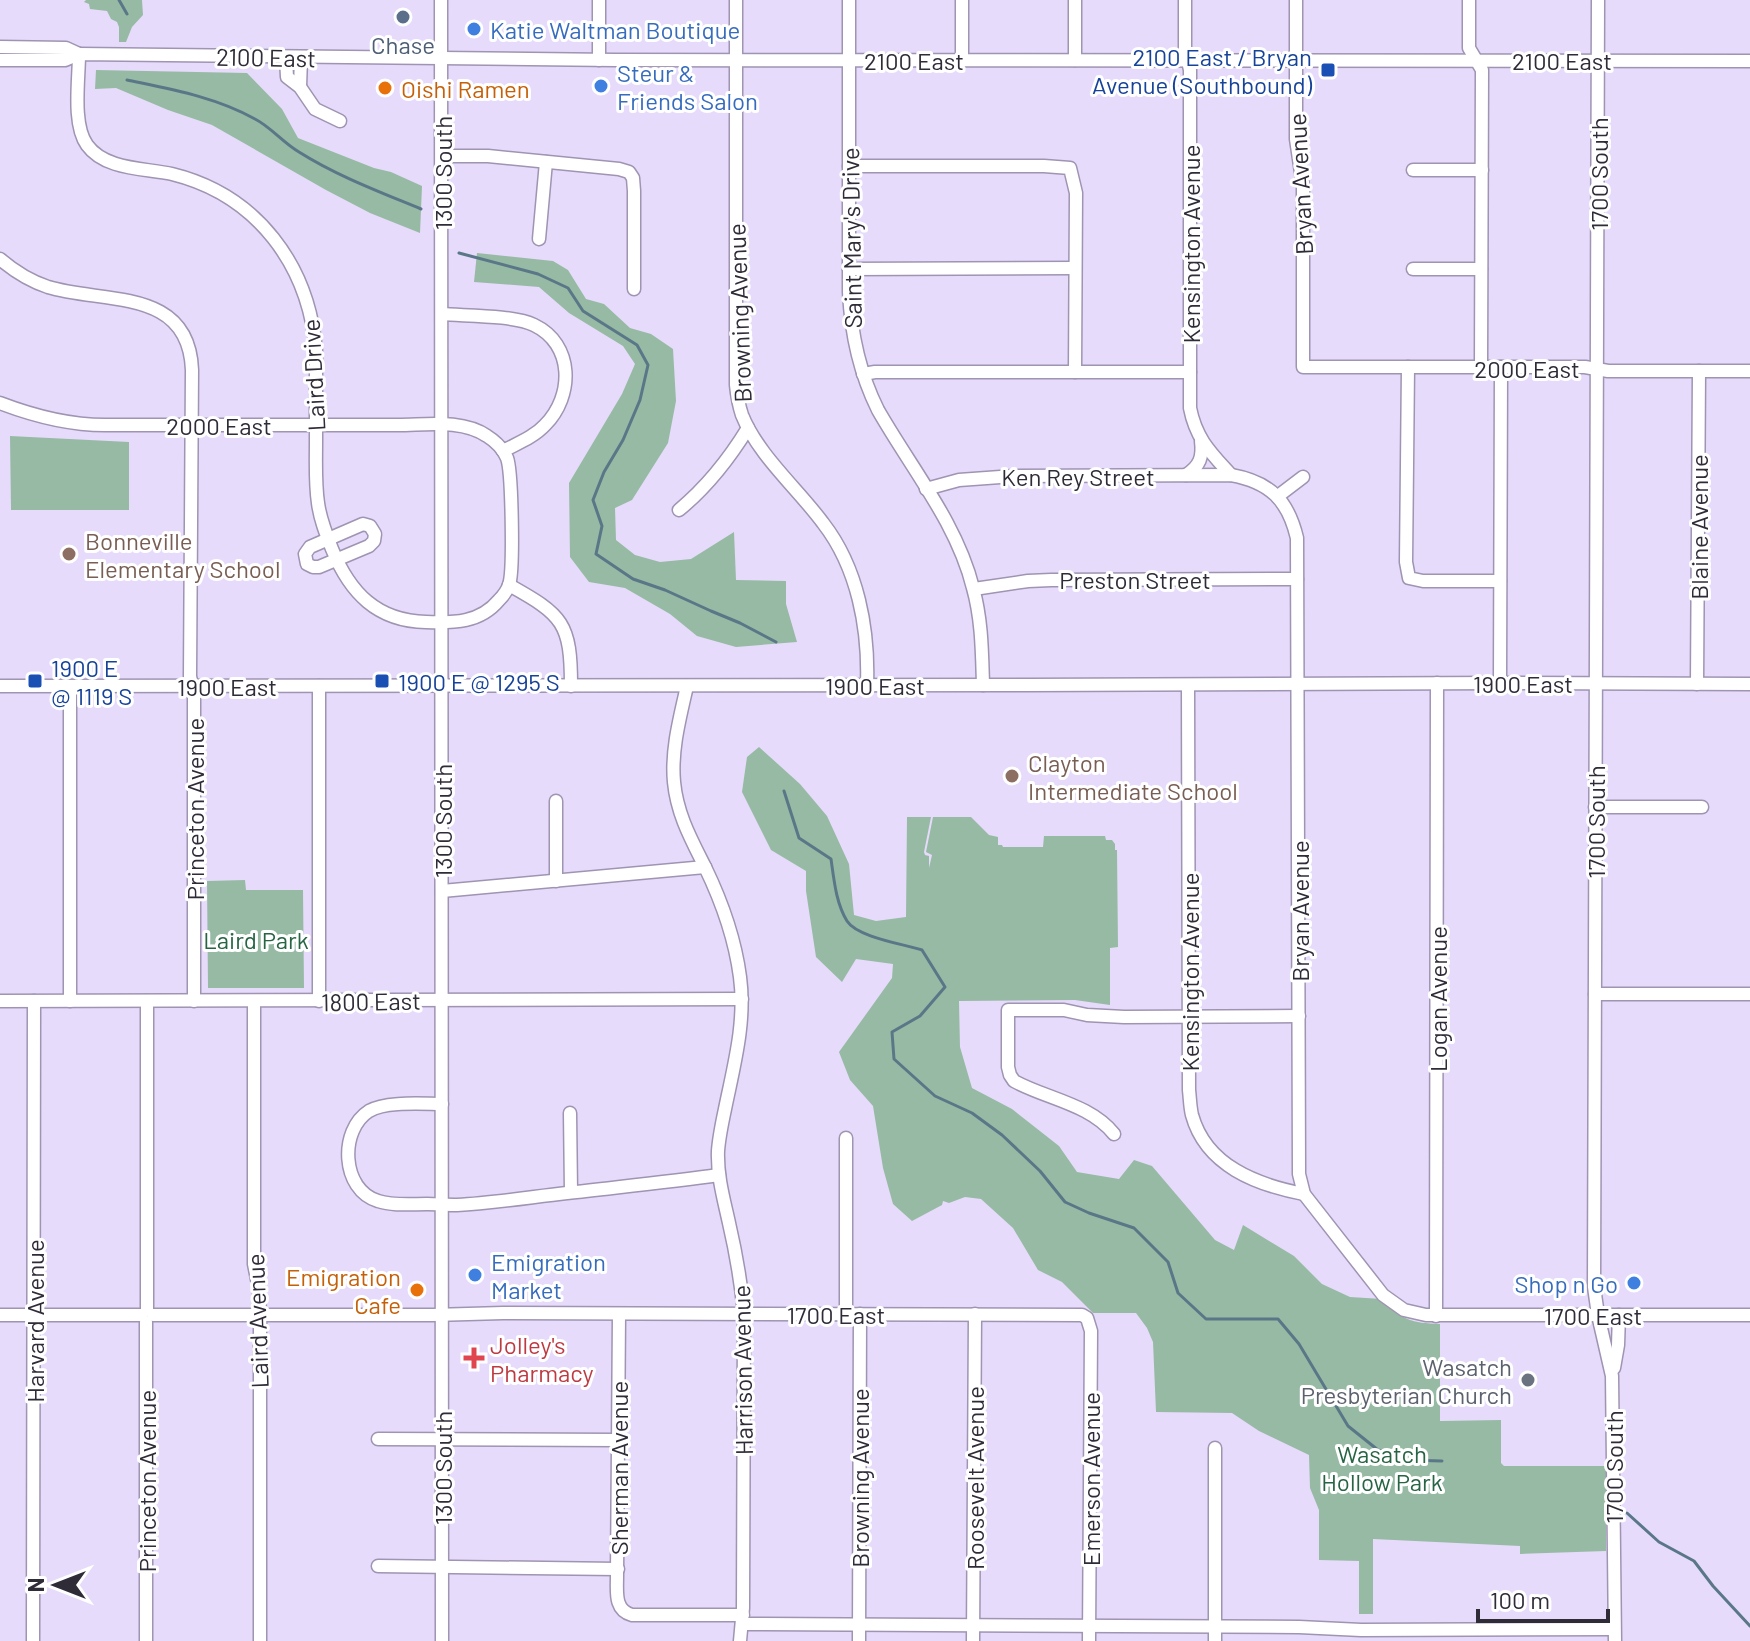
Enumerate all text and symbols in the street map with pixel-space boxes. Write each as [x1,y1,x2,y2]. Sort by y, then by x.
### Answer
marker: Chase [394,8,412,26]
place label: Katie Waltman Boutique [490,15,740,44]
marker: Katie Waltman Boutique [465,20,483,38]
place label: Chase [371,30,435,59]
street label: 2100 East [216,42,316,72]
place label: 2100 East / Bryan Avenue (Southbound) [1092,42,1313,99]
street label: 2100 East [864,46,964,75]
street label: 2100 East [1512,46,1612,75]
place label: Steur & Friends Salon [617,58,758,115]
marker: 2100 East / Bryan Avenue (Southbound) [1319,61,1337,79]
place label: Oishi Ramen [401,74,530,103]
marker: Steur & Friends Salon [592,77,610,95]
marker: Oishi Ramen [376,79,394,97]
street label: Bryan Avenue [1282,113,1318,255]
street label: 1300 South [428,116,457,230]
street label: 1700 South [1584,117,1613,231]
street label: Kensington Avenue [1176,145,1205,343]
street label: Saint Mary's Drive [835,147,867,329]
street label: Browning Avenue [721,223,757,403]
street label: Laird Drive [296,318,330,432]
street label: 2000 East [1474,354,1580,383]
street label: 2000 East [166,411,272,440]
street label: Blaine Avenue [1684,454,1713,600]
street label: Ken Rey Street [1001,462,1155,491]
place label: Bonneville Elementary School [85,526,280,583]
marker: Bonneville Elementary School [60,545,78,563]
street label: Preston Street [1059,565,1211,594]
place label: 1900 E @ 1119 S [51,653,132,710]
place label: 1900 E @ 1295 S [398,667,560,696]
street label: 1900 East [1473,669,1573,698]
street label: 1900 East [825,671,925,700]
marker: 1900 E @ 1119 S [26,672,44,690]
street label: 1900 East [177,672,277,701]
marker: 1900 E @ 1295 S [373,672,391,690]
street label: Princeton Avenue [180,718,209,900]
place label: Clayton Intermediate School [1028,748,1238,805]
street label: 1300 South [428,764,457,878]
street label: 1700 South [1581,765,1610,879]
marker: Clayton Intermediate School [1003,767,1021,785]
street label: Bryan Avenue [1285,840,1314,982]
street label: Kensington Avenue [1175,873,1204,1071]
park label: Laird Park [203,925,309,954]
street label: Logan Avenue [1423,926,1452,1072]
street label: 1800 East [321,986,421,1016]
street label: Harvard Avenue [20,1239,49,1403]
place label: Emigration Market [491,1247,606,1304]
street label: Laird Avenue [240,1253,274,1389]
place label: Emigration Cafe [286,1262,401,1319]
marker: Emigration Market [466,1266,484,1284]
place label: Shop n Go [1515,1269,1618,1298]
marker: Shop n Go [1625,1274,1643,1292]
marker: Emigration Cafe [408,1281,426,1299]
street label: Harrison Avenue [726,1285,758,1455]
street label: 1700 East [787,1300,885,1329]
street label: 1700 East [1544,1301,1642,1330]
place label: Jolley's Pharmacy [490,1330,594,1387]
marker: Jolley's Pharmacy [465,1349,483,1367]
place label: Wasatch Presbyterian Church [1301,1352,1512,1409]
marker: Wasatch Presbyterian Church [1519,1371,1537,1389]
street label: Sherman Avenue [604,1381,633,1555]
street label: Roosevelt Avenue [960,1386,989,1570]
street label: Browning Avenue [845,1388,874,1568]
street label: Princeton Avenue [132,1390,161,1572]
street label: Emerson Avenue [1076,1392,1105,1566]
street label: 1700 South [1599,1410,1628,1524]
street label: 1300 South [428,1411,457,1525]
park label: Wasatch Hollow Park [1321,1439,1443,1496]
north arrow [16,1545,96,1625]
scale bar [1478,1573,1608,1623]
text: N [22,1578,48,1592]
text: 100 m [1490,1585,1550,1614]

